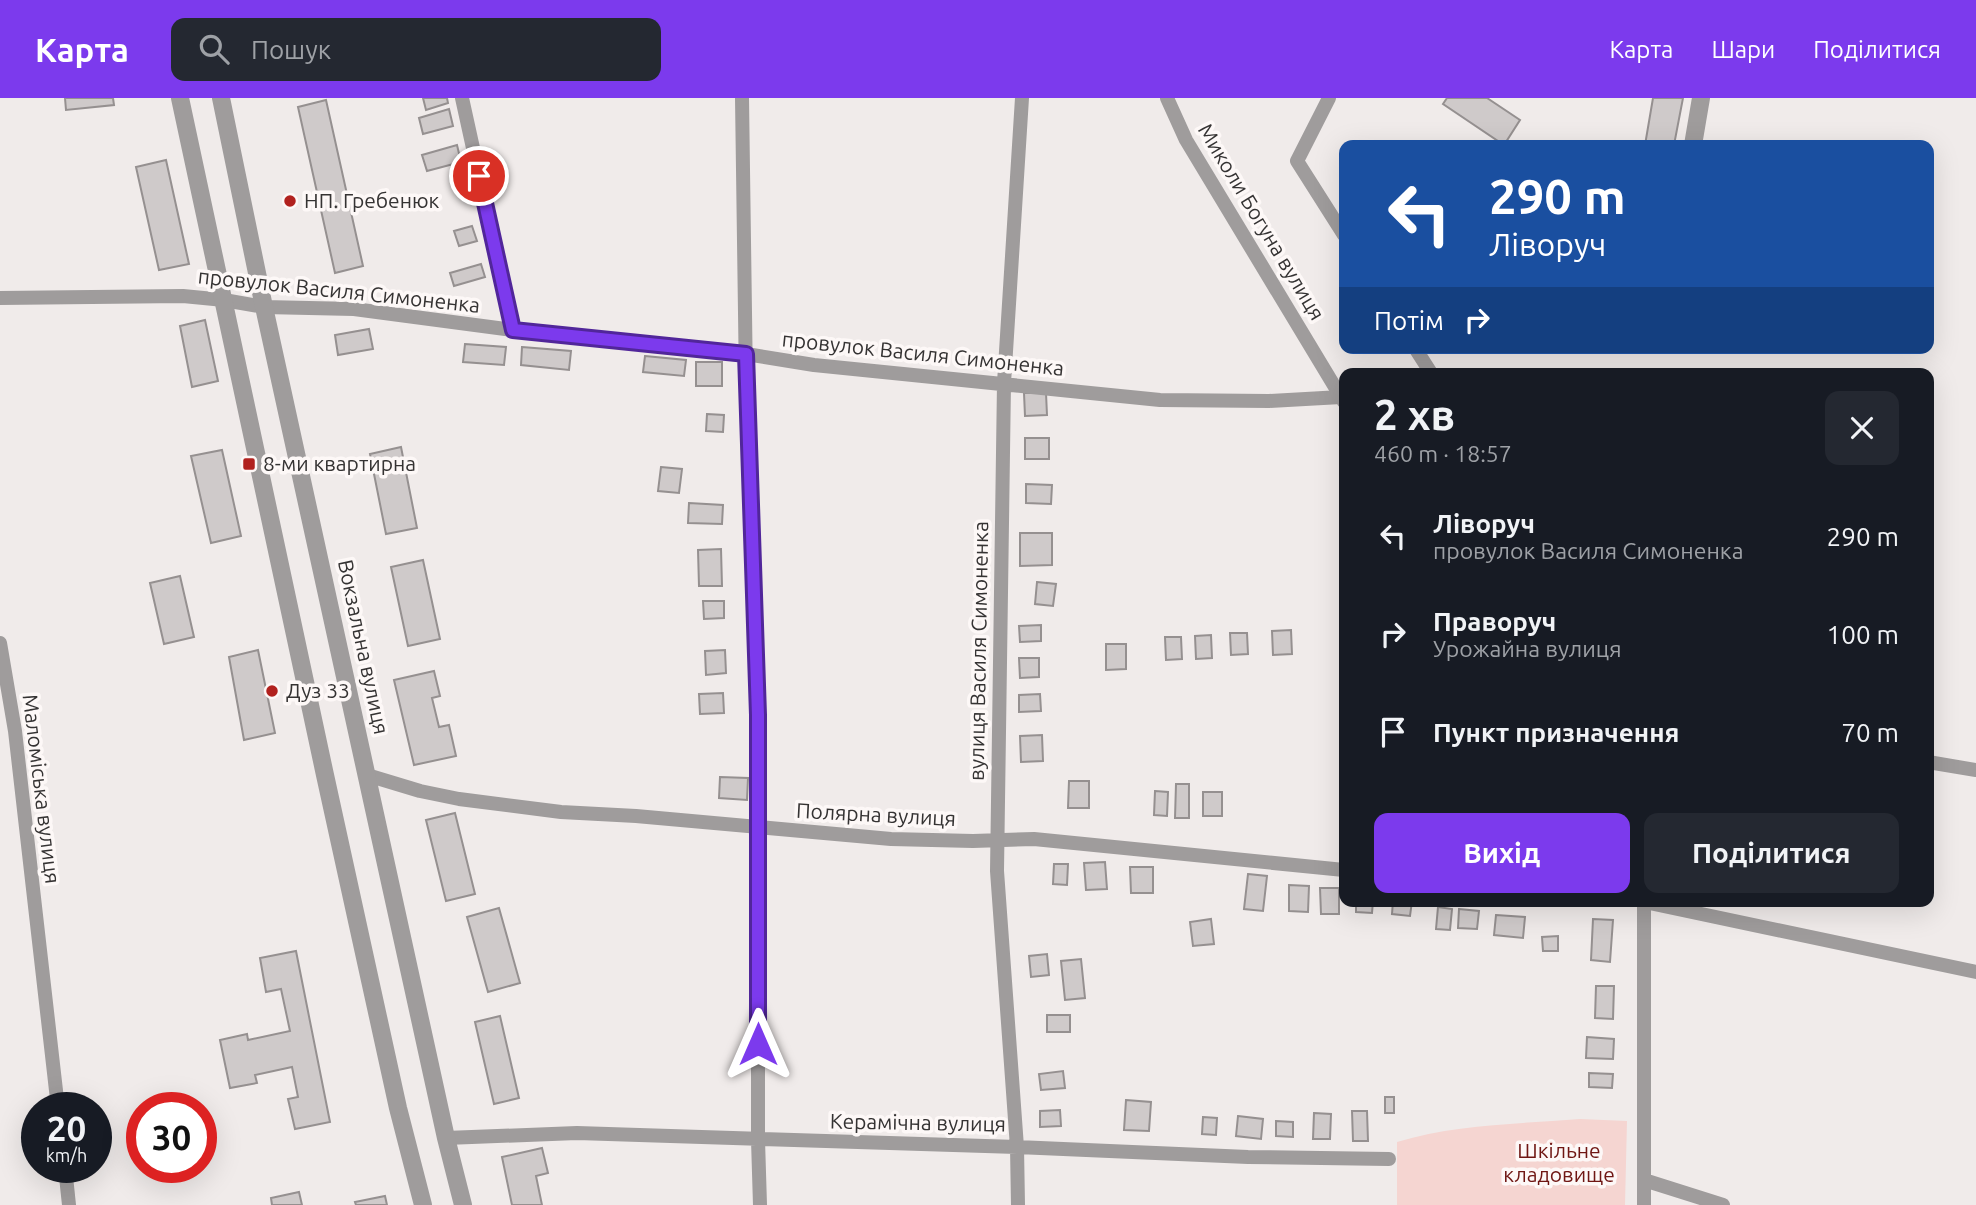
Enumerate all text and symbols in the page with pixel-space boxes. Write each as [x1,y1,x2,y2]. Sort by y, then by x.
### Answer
search box [171,18,661,81]
icon: search [195,30,233,68]
text: Карта [35,31,129,68]
text: Пошук [251,35,331,64]
text: Карта [1609,36,1673,63]
text: Шари [1711,36,1775,63]
text: Поділитися [1813,36,1941,63]
street label: Миколи Богуна вулиця [1194,119,1330,324]
pin [449,146,509,206]
icon: arrive [460,157,498,195]
icon: left [1374,168,1465,259]
text: 290 m [1489,168,1626,223]
place label: НП. Гребенюк [304,188,440,212]
marker: НП. Гребенюк [282,193,298,209]
text: Ліворуч [1489,226,1606,262]
street label: провулок Василя Симоненка [197,263,481,317]
icon: right [1458,301,1496,339]
text: Потім [1374,306,1444,335]
street label: провулок Василя Симоненка [781,326,1065,380]
text: 2 хв [1374,391,1455,438]
button: close [1825,391,1899,465]
text: 460 m · 18:57 [1374,441,1512,466]
place label: 8-ми квартирна [263,451,416,475]
marker: 8-ми квартирна [241,456,257,472]
text: Ліворуч [1433,509,1535,538]
icon: left [1374,517,1412,555]
street label: вулиця Василя Симоненка [964,521,992,781]
text: 290 m [1827,522,1899,551]
text: провулок Василя Симоненка [1433,538,1743,563]
street label: Вокзальна вулиця [334,557,394,736]
text: Праворуч [1433,607,1556,636]
icon: right [1374,615,1412,653]
text: 100 m [1827,620,1899,649]
text: Урожайна вулиця [1433,636,1622,661]
place label: Дуз 33 [286,678,350,702]
marker: Дуз 33 [264,683,280,699]
street label: Маломіська вулиця [18,693,66,885]
icon: arrive [1374,713,1412,751]
text: Пункт призначення [1433,718,1679,747]
text: 70 m [1841,718,1899,747]
street label: Полярна вулиця [795,798,957,830]
button: Вихід [1374,813,1630,893]
button: Поділитися [1644,813,1899,893]
position arrow [721,1007,795,1081]
speed limit sign: 30 [126,1092,217,1183]
text: 20 [47,1108,86,1148]
street label: Керамічна вулиця [830,1108,1006,1136]
park label: Шкільне кладовище [1503,1138,1615,1186]
text: km/h [46,1145,87,1165]

